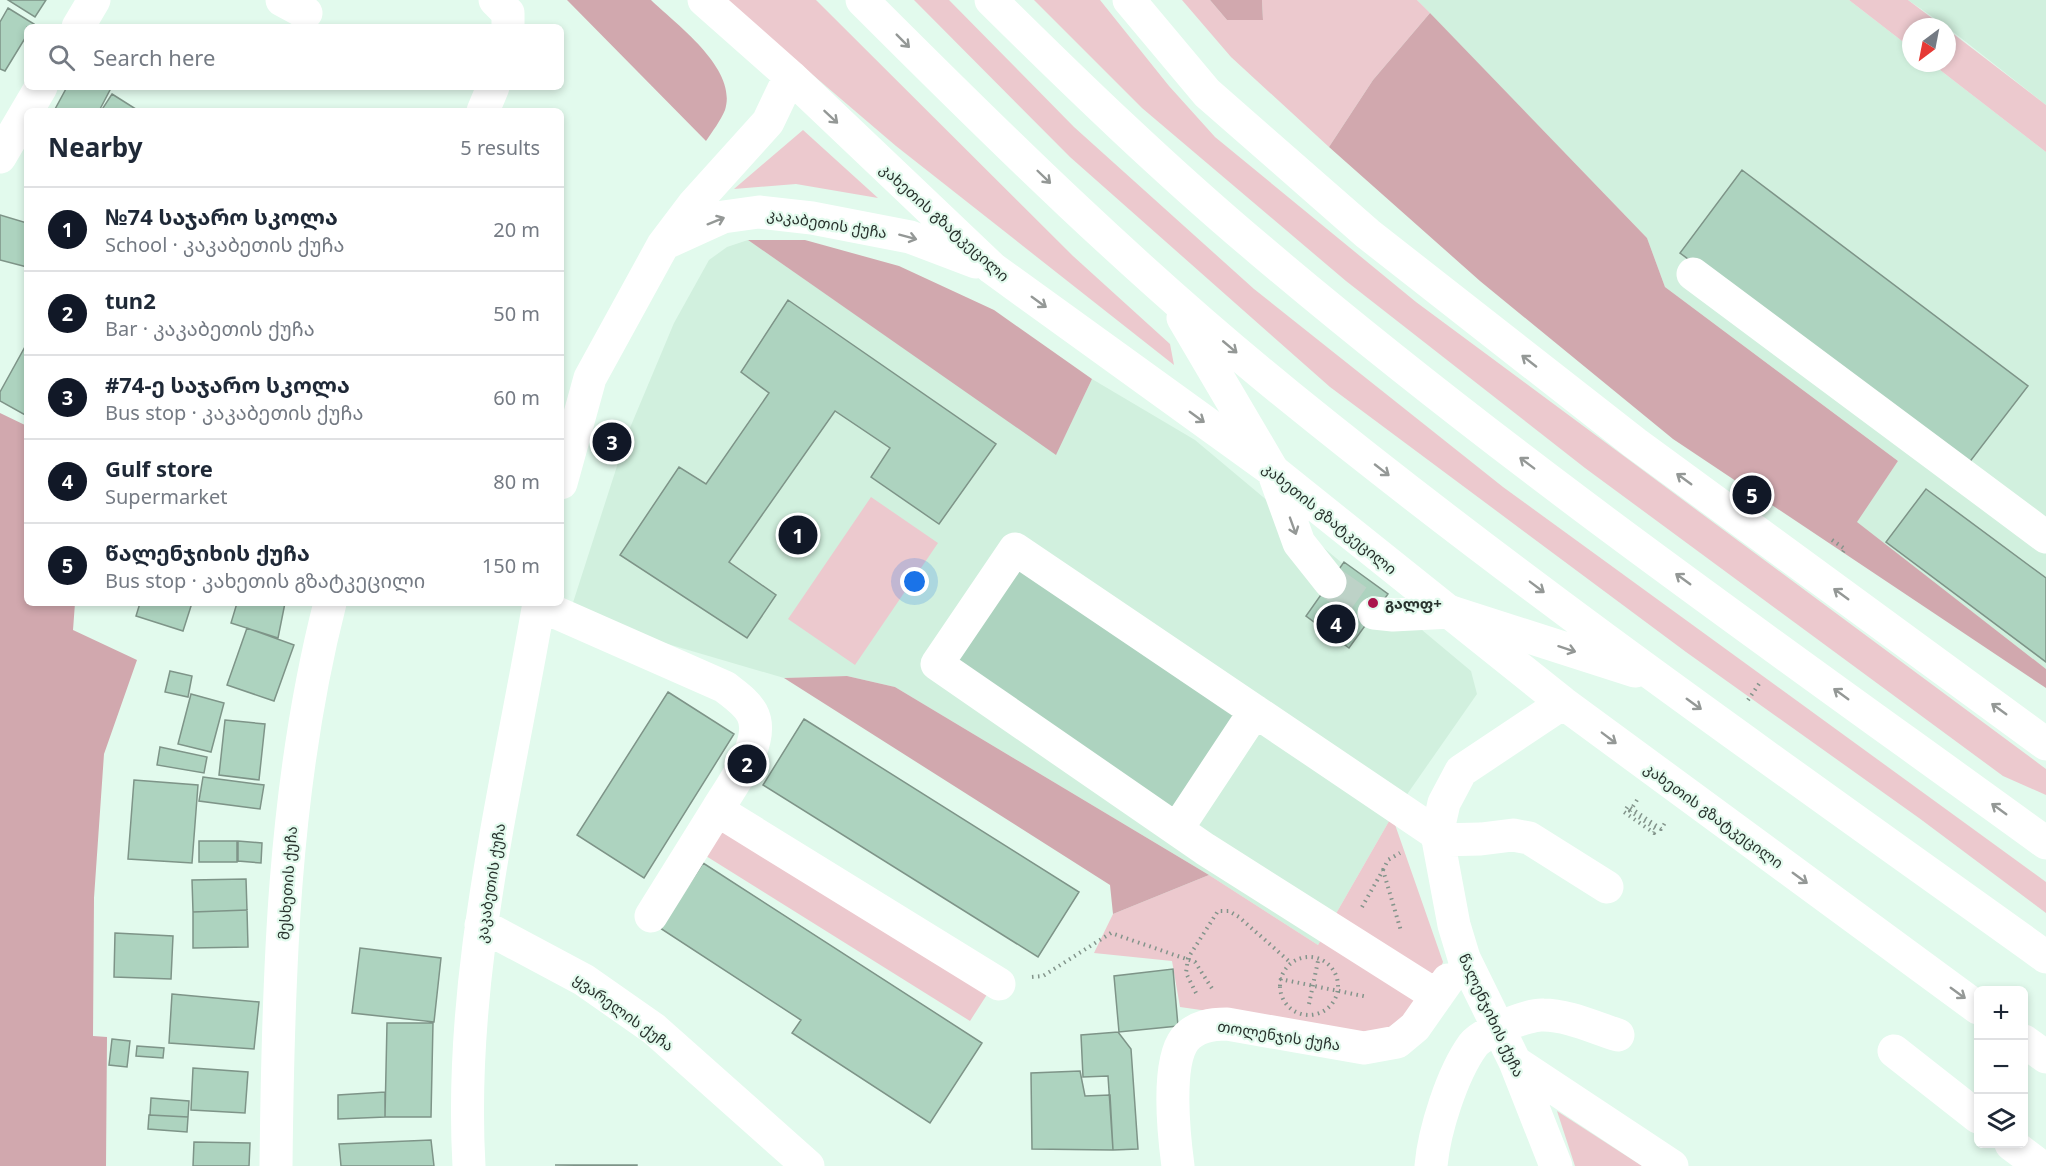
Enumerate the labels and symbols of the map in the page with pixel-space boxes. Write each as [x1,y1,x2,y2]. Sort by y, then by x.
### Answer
north arrow [1902,18,1956,72]
one-way arrow [896,34,911,49]
one-way arrow [824,110,839,124]
street label: კახეთის გზატკეცილი [876,159,1014,285]
one-way arrow [1036,170,1051,184]
street label: კაკაბეთის ქუჩა [766,204,888,242]
one-way arrow [707,215,725,226]
one-way arrow [898,232,917,244]
one-way arrow [1031,296,1047,309]
one-way arrow [1222,340,1237,354]
one-way arrow [1521,354,1537,367]
one-way arrow [1189,410,1205,423]
pin: 3 [592,420,632,464]
one-way arrow [1519,456,1535,469]
street label: კახეთის გზატკეცილი [1259,458,1401,578]
one-way arrow [1374,463,1390,476]
pin: 5 [1732,472,1772,518]
one-way arrow [1676,473,1692,485]
pin: 1 [778,512,818,558]
one-way arrow [1288,516,1299,535]
your location [900,567,929,596]
one-way arrow [1676,573,1692,586]
one-way arrow [1529,581,1545,594]
one-way arrow [1834,588,1850,600]
place label: გალფ+ [1385,593,1442,613]
marker: გალფ+ [1366,596,1380,610]
pin: 4 [1316,602,1356,646]
one-way arrow [1557,645,1576,656]
one-way arrow [1833,688,1849,700]
one-way arrow [1685,698,1701,710]
one-way arrow [1991,703,2007,715]
one-way arrow [1601,731,1617,744]
pin: 2 [728,742,766,786]
street label: კახეთის გზატკეცილი [1640,758,1788,872]
one-way arrow [1991,802,2007,815]
street label: კაკაბეთის ქუჩა [471,822,509,944]
street label: მესხეთის ქუჩა [273,825,301,941]
one-way arrow [1792,872,1808,884]
street label: წალენჯიხის ქუჩა [1455,950,1529,1080]
street label: ყვარელის ქუჩა [570,969,678,1055]
one-way arrow [1949,987,1965,999]
street label: თოლენჯის ქუჩა [1216,1015,1342,1055]

